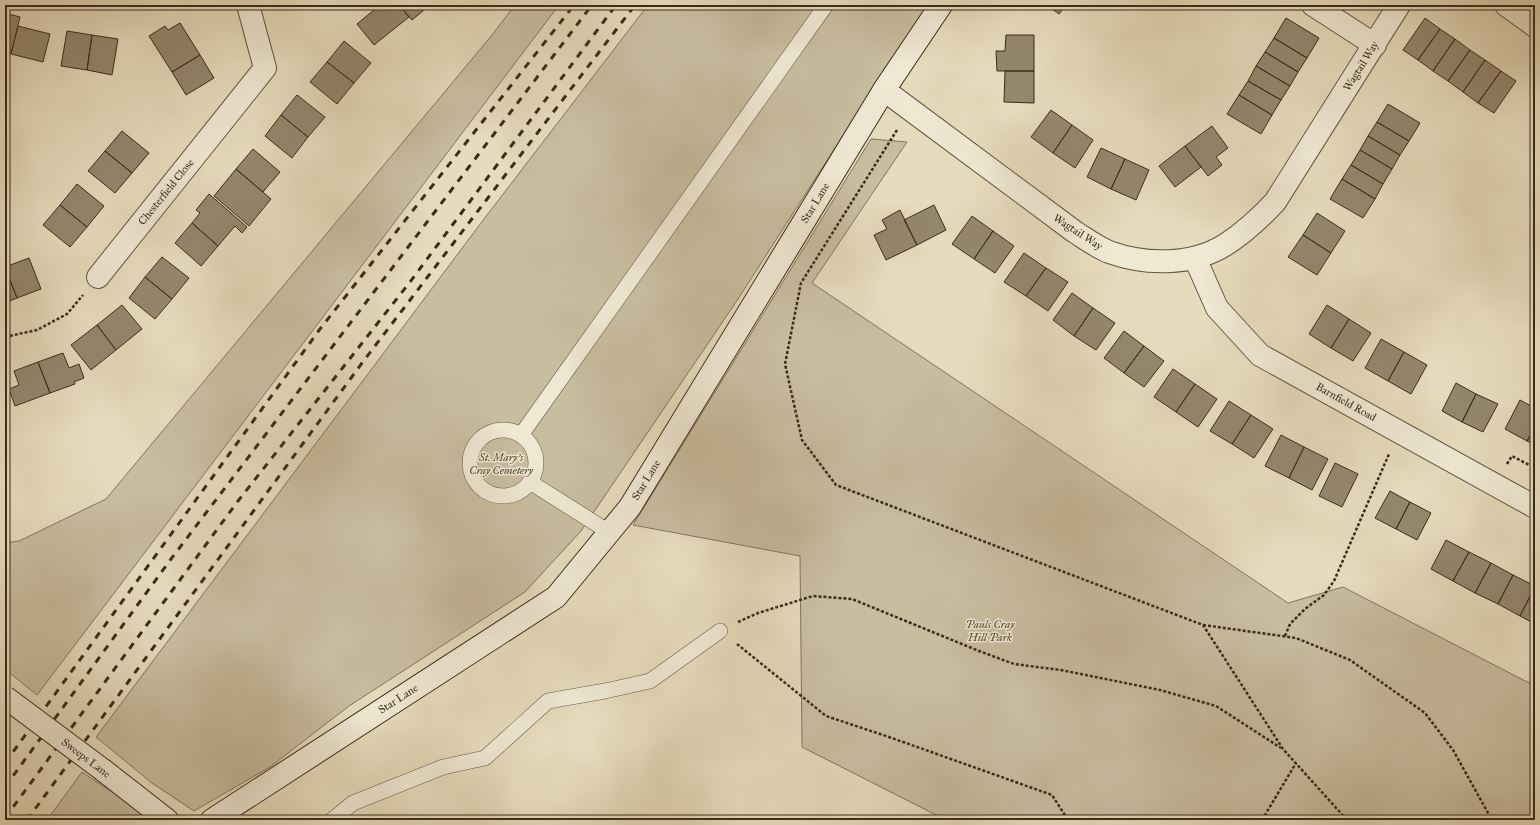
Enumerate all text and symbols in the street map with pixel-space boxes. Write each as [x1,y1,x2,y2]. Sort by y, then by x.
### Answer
street label: Wagtail Way [1341,38,1382,93]
street label: Chesterfield Close [135,156,197,228]
street label: Star Lane [798,180,832,225]
street label: Wagtail Way [1051,211,1106,253]
street label: Barnfield Road [1313,380,1379,424]
park label: St. Mary's Cray Cemetery [469,451,534,477]
street label: Star Lane [629,457,663,502]
park label: Pauls Cray Hill Park [966,618,1015,644]
street label: Star Lane [376,681,421,717]
street label: Sweeps Lane [59,735,113,781]

